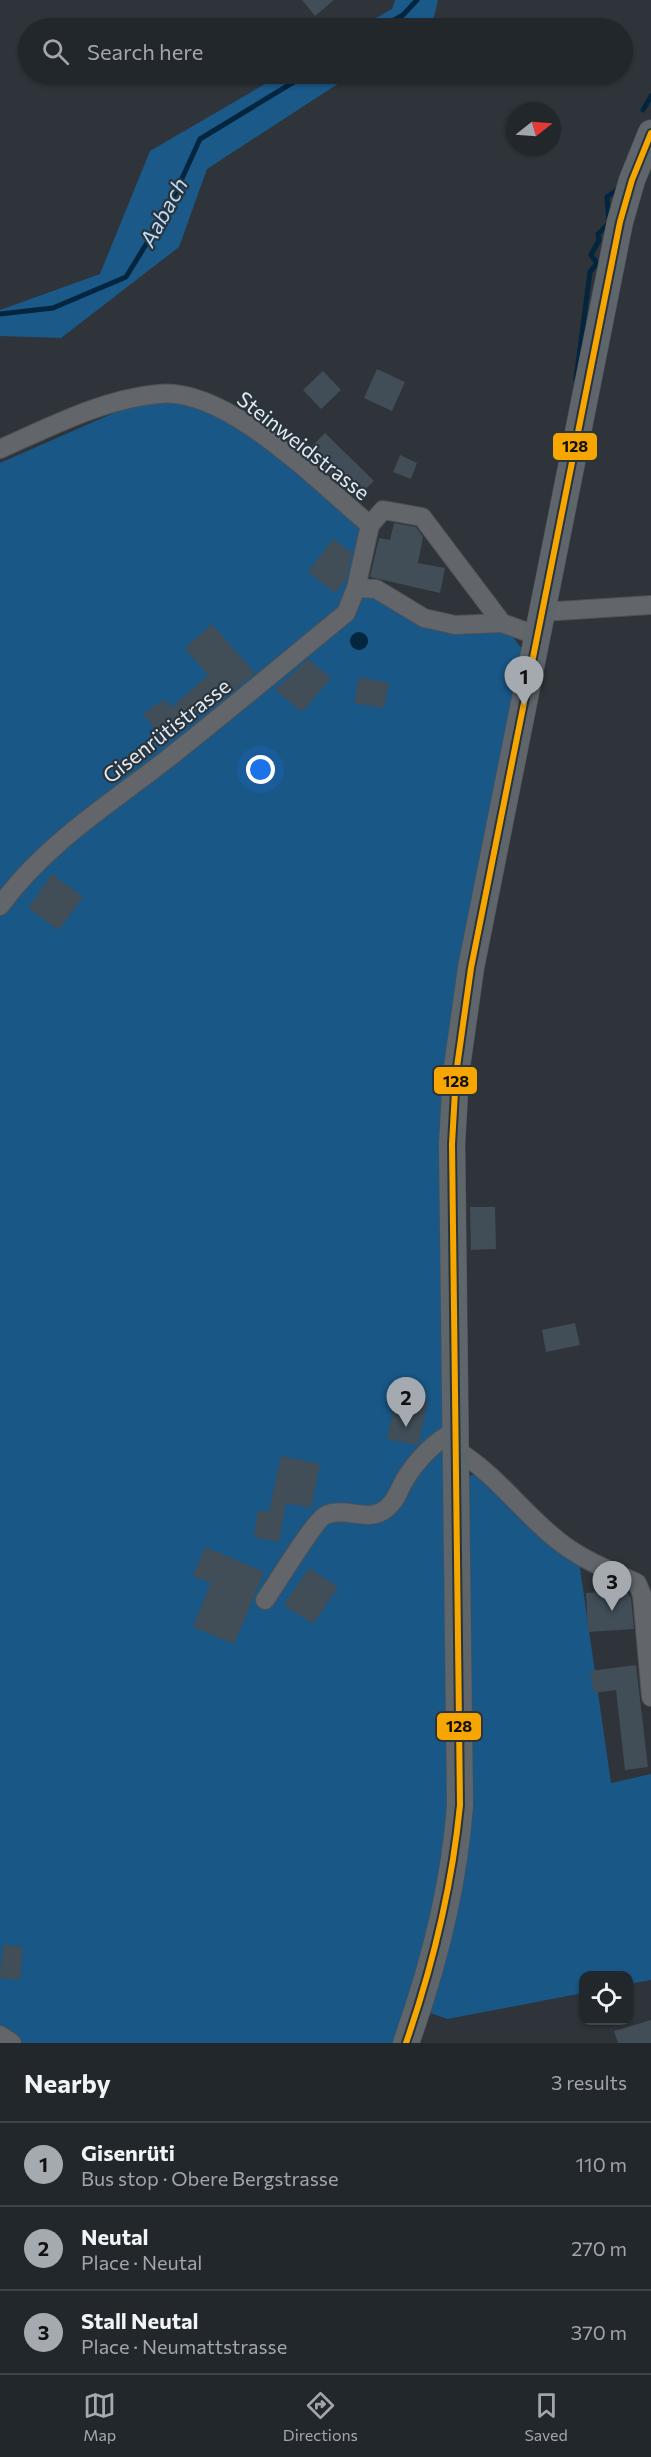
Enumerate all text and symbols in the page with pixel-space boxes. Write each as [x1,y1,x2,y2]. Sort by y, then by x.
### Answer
search box [18,18,633,84]
icon: search [39,35,72,68]
text: Search here [87,38,203,65]
north arrow [507,102,561,156]
water label: Aabach [133,173,193,252]
street label: Steinweidstrasse [233,385,375,505]
line badge: 128 [552,432,598,461]
text: 128 [562,436,588,455]
pin: 1 [504,656,544,706]
street label: Gisenrütistrasse [97,672,235,788]
your location [246,755,275,784]
line badge: 128 [433,1066,478,1095]
text: 128 [443,1071,469,1090]
pin: 2 [386,1378,426,1427]
pin: 3 [592,1562,632,1611]
line badge: 128 [436,1712,482,1741]
text: 128 [446,1716,472,1735]
map controls [579,1971,633,2025]
button: locate [579,1971,633,2025]
text: Nearby [24,2067,111,2098]
text: 3 results [551,2070,627,2094]
text: Gisenrüti [81,2139,175,2166]
text: 1 [39,2152,48,2176]
text: 110 m [576,2152,627,2176]
text: Bus stop · Obere Bergstrasse [81,2166,339,2190]
text: Neutal [81,2223,149,2250]
text: 2 [38,2236,49,2260]
text: 270 m [571,2236,627,2260]
text: Place · Neutal [81,2250,202,2274]
text: Stall Neutal [81,2307,199,2334]
text: 3 [38,2320,49,2344]
text: 370 m [571,2320,627,2344]
text: Place · Neumattstrasse [81,2334,287,2358]
tab: Map [83,2389,116,2444]
tab: Directions [283,2389,358,2444]
tab: Saved [524,2389,568,2444]

